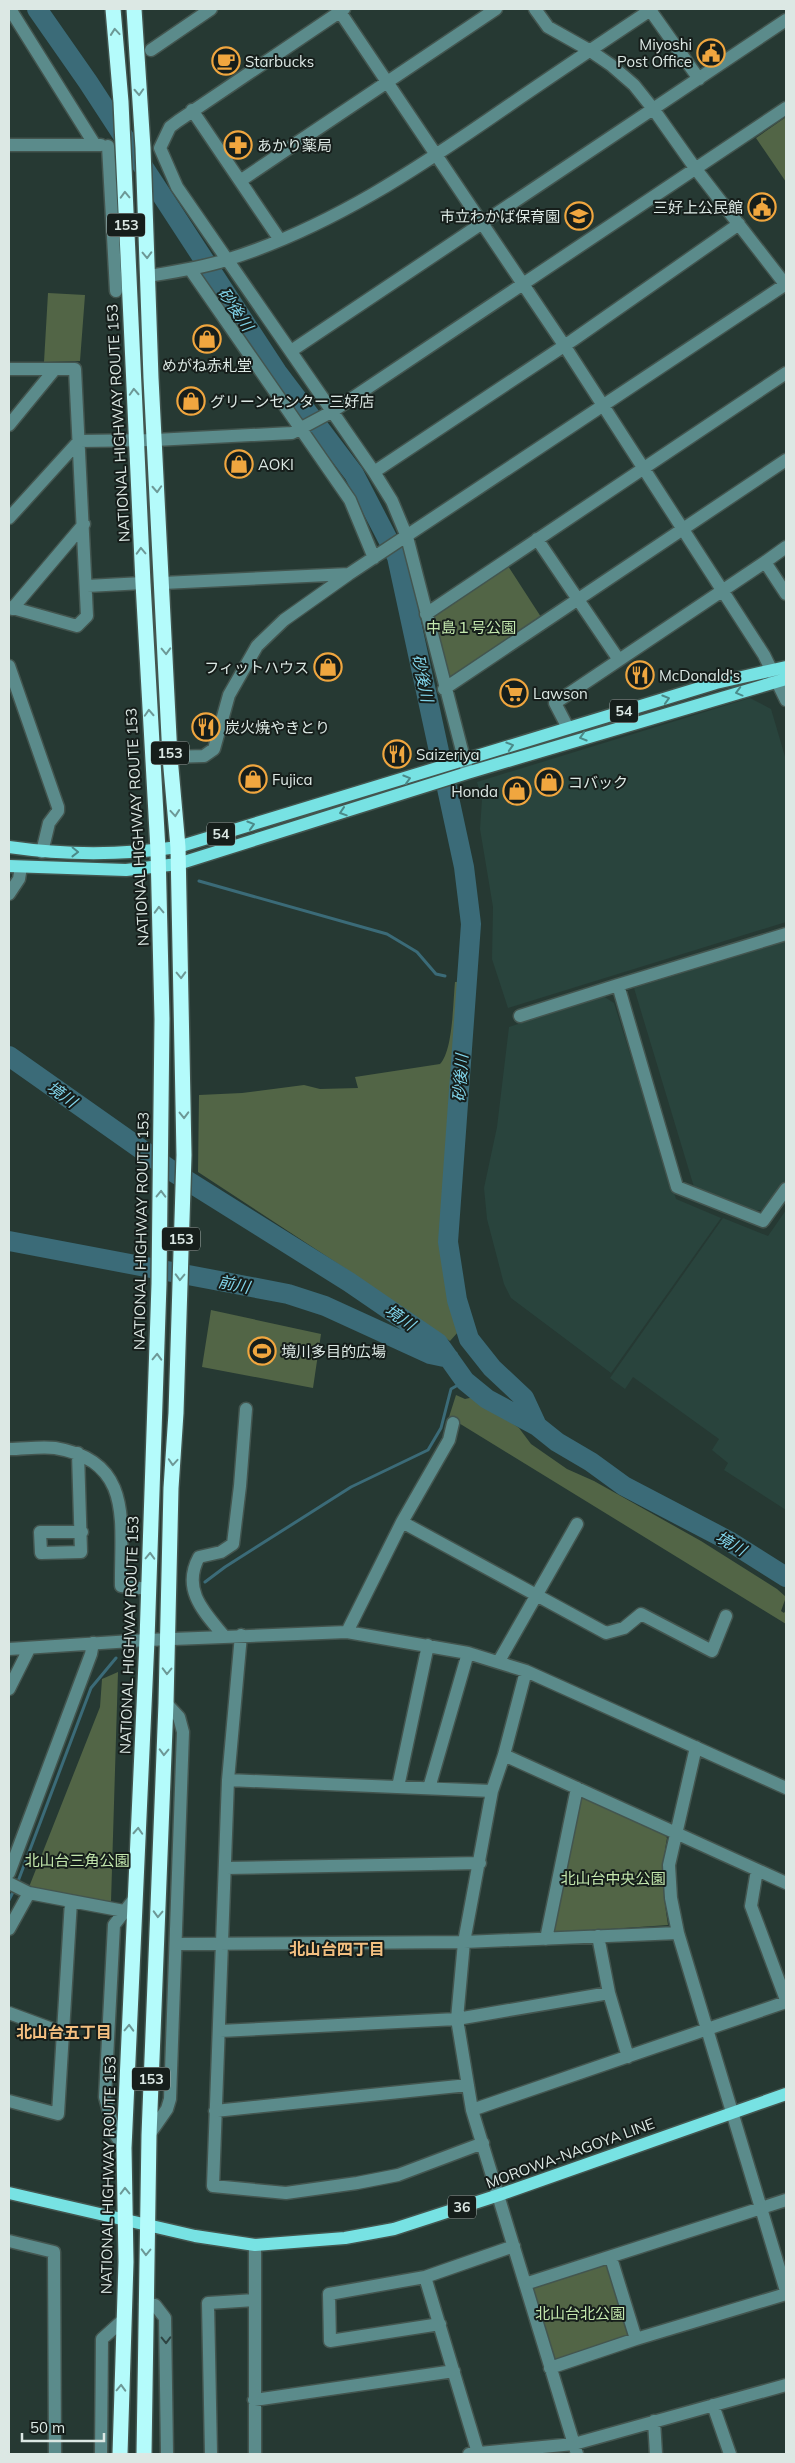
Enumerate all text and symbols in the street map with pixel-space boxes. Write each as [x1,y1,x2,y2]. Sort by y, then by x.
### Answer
one-way arrow [110,28,121,36]
place label: Miyoshi Post Office [617,35,692,71]
public building icon: Miyoshi Post Office [696,38,726,68]
cafe icon: Starbucks [211,46,241,76]
place label: Starbucks [245,52,314,71]
one-way arrow [134,89,145,97]
pharmacy icon: あかり薬局 [223,130,253,160]
place label: あかり薬局 [257,136,332,155]
one-way arrow [120,190,131,198]
public building icon: 三好上公民館 [747,192,777,222]
place label: 三好上公民館 [653,198,743,217]
school or university icon: 市立わかば保育園 [564,201,594,231]
place label: 市立わかば保育園 [440,207,560,226]
road number: 153 [107,214,145,236]
one-way arrow [142,251,153,259]
water label: 砂後川 [214,284,259,336]
street label: NATIONAL HIGHWAY ROUTE 153 [102,304,134,542]
shop icon: めがね赤札堂 [192,324,222,354]
place label: めがね赤札堂 [162,356,252,375]
shop icon: グリーンセンター三好店 [176,386,206,416]
one-way arrow [129,388,140,396]
place label: グリーンセンター三好店 [210,392,374,411]
shop icon: AOKI [224,449,254,479]
place label: AOKI [258,455,294,474]
one-way arrow [152,485,163,493]
one-way arrow [136,546,147,554]
park label: 中島１号公園 [426,618,516,637]
one-way arrow [160,647,171,655]
shop icon: フィットハウス [313,652,343,682]
water label: 砂後川 [408,652,438,706]
place label: フィットハウス [204,658,309,677]
restaurant icon: McDonald's [625,660,655,690]
place label: McDonald's [659,666,740,685]
supermarket icon: Lawson [499,678,529,708]
place label: Lawson [533,684,588,703]
one-way arrow [736,687,744,697]
one-way arrow [661,694,669,704]
road number: 54 [610,699,638,722]
street label: NATIONAL HIGHWAY ROUTE 153 [121,708,153,946]
one-way arrow [144,709,155,717]
restaurant icon: 炭火焼やきとり [191,712,221,742]
place label: 炭火焼やきとり [225,718,330,737]
one-way arrow [580,732,588,742]
restaurant icon: Saizeriya [382,739,412,769]
road number: 153 [151,741,189,764]
one-way arrow [506,742,514,752]
place label: Saizeriya [416,745,480,764]
shop icon: Fujica [238,764,268,794]
shop icon: コバック [534,767,564,797]
place label: Fujica [272,770,312,789]
place label: コバック [568,773,628,792]
one-way arrow [402,774,410,784]
shop icon: Honda [502,776,532,806]
place label: Honda [451,782,498,801]
one-way arrow [339,806,348,816]
one-way arrow [170,809,181,817]
one-way arrow [247,821,255,831]
road number: 54 [207,822,235,846]
one-way arrow [71,847,79,857]
one-way arrow [153,906,164,914]
one-way arrow [175,972,186,980]
water label: 砂後川 [448,1051,472,1103]
water label: 境川 [43,1077,82,1113]
one-way arrow [179,1111,189,1119]
street label: NATIONAL HIGHWAY ROUTE 153 [129,1112,153,1350]
one-way arrow [155,1190,166,1198]
road number: 153 [162,1228,200,1250]
water label: 前川 [216,1271,254,1297]
one-way arrow [174,1273,185,1281]
water label: 境川 [381,1300,421,1335]
sports icon: 境川多目的広場 [247,1336,277,1366]
place label: 境川多目的広場 [281,1342,386,1361]
one-way arrow [151,1353,162,1361]
one-way arrow [168,1458,179,1466]
street label: NATIONAL HIGHWAY ROUTE 153 [115,1516,143,1754]
water label: 境川 [712,1526,752,1561]
one-way arrow [144,1552,155,1560]
one-way arrow [162,1668,172,1675]
one-way arrow [159,1748,170,1756]
one-way arrow [132,1827,143,1835]
park label: 北山台三角公園 [24,1851,130,1870]
park label: 北山台中央公園 [560,1869,666,1888]
one-way arrow [152,1911,163,1919]
district label: 北山台四丁目 [289,1939,385,1959]
district label: 北山台五丁目 [16,2022,112,2042]
one-way arrow [124,2024,134,2032]
street label: NATIONAL HIGHWAY ROUTE 153 [96,2056,120,2294]
road number: 153 [132,2068,170,2090]
street label: MOROWA-NAGOYA LINE [483,2114,657,2192]
one-way arrow [119,2186,130,2194]
road number: 36 [448,2196,476,2218]
one-way arrow [140,2248,151,2256]
park label: 北山台北公園 [535,2304,625,2323]
one-way arrow [160,2336,171,2344]
one-way arrow [115,2384,126,2392]
scale bar [22,2410,105,2442]
text: 50 m [30,2418,65,2437]

